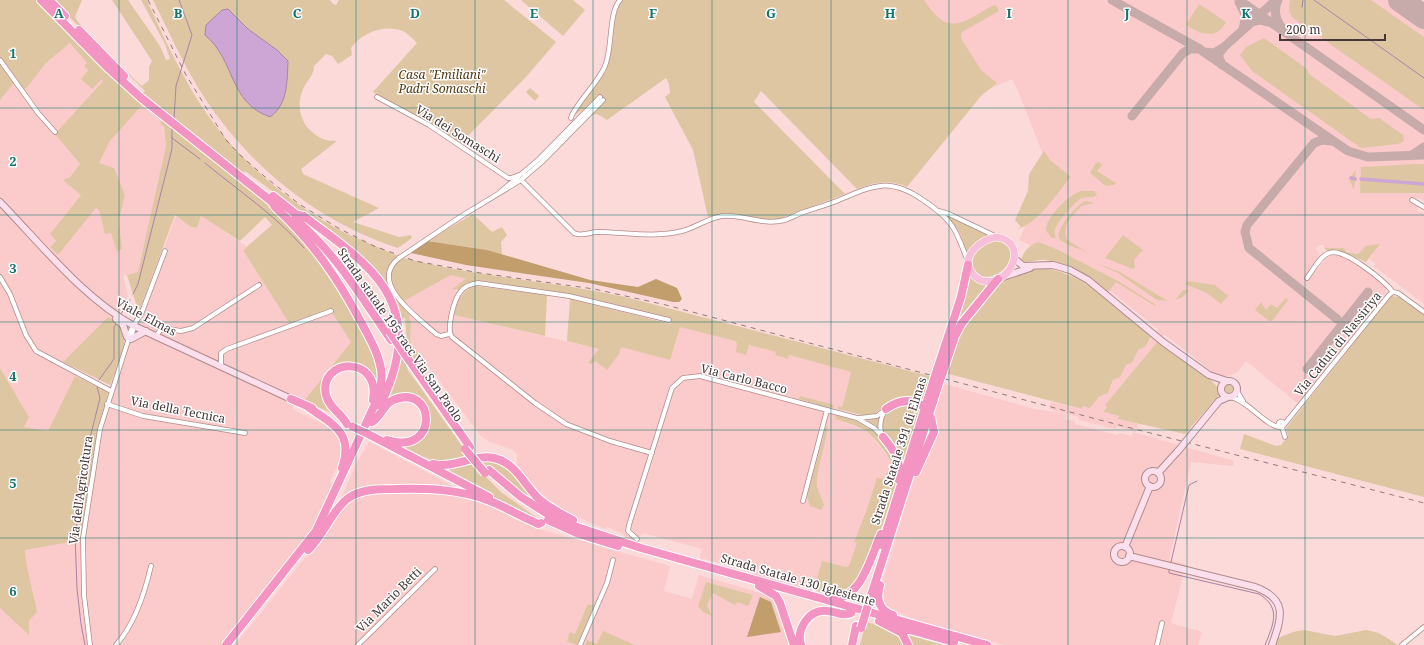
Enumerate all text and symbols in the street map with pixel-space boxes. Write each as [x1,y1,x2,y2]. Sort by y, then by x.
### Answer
text: A [54,4,64,22]
text: B [174,4,183,22]
text: C [293,4,302,22]
text: D [410,4,420,22]
text: E [530,4,539,22]
text: F [649,4,657,22]
text: G [766,4,776,22]
text: H [885,4,896,22]
text: I [1006,4,1012,22]
text: J [1123,4,1130,22]
text: K [1241,4,1251,22]
scale bar [1280,16,1385,42]
text: 200 m [1286,21,1321,38]
text: 1 [9,44,17,62]
park label: Casa "Emiliani" Padri Somaschi [397,66,487,97]
street label: Via dei Somaschi [413,101,504,167]
text: 2 [9,152,17,170]
street label: Strada statale 195 racc Via San Paolo [334,244,467,425]
text: 3 [9,259,17,277]
street label: Via Caduti di Nassiriya [1290,288,1385,400]
street label: Viale Elmas [113,293,180,340]
street label: Via Carlo Bacco [699,360,789,398]
text: 4 [9,367,17,385]
street label: Strada Statale 391 di Elmas [867,375,930,527]
street label: Via della Tecnica [129,392,227,427]
street label: Via dell'Agricoltura [64,434,97,545]
text: 5 [9,474,17,492]
street label: Strada Statale 130 Iglesiente [719,549,877,610]
street label: Via Mario Betti [352,563,425,636]
text: 6 [9,582,17,600]

